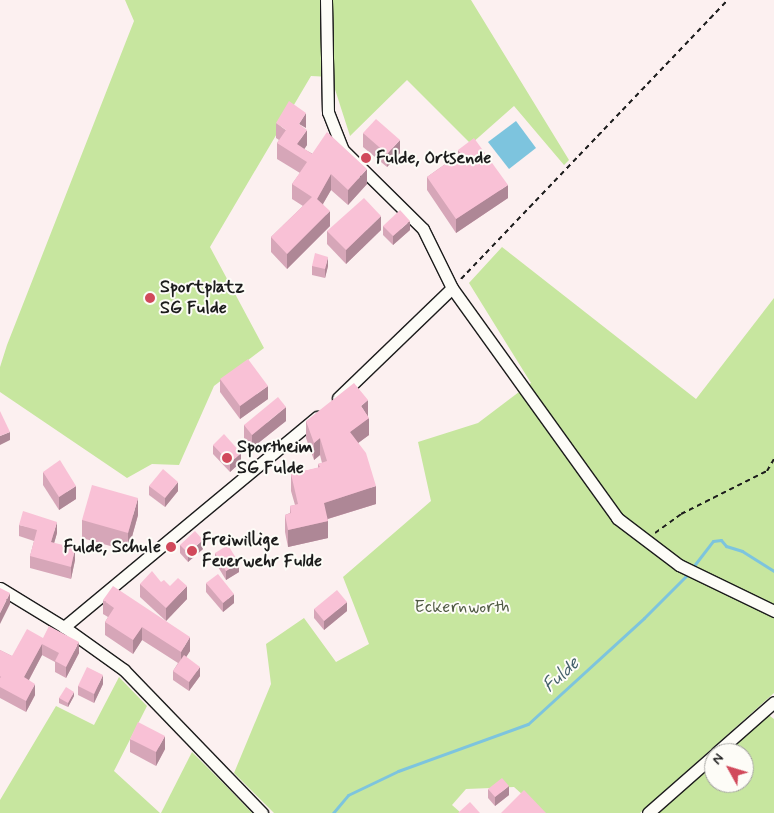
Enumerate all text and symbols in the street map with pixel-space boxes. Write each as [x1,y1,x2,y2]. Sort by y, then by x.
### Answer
place label: Fulde, Ortsende [376,147,492,169]
marker: Fulde, Ortsende [360,152,372,164]
place label: Sportplatz SG Fulde [160,277,245,320]
marker: Sportplatz SG Fulde [144,292,156,304]
place label: Sportheim SG Fulde [237,437,313,479]
marker: Sportheim SG Fulde [221,452,233,464]
place label: Freiwillige Feuerwehr Fulde [202,530,323,572]
place label: Fulde, Schule [63,536,161,558]
marker: Fulde, Schule [165,541,177,553]
marker: Freiwillige Feuerwehr Fulde [186,545,198,557]
park label: Eckernworth [414,596,510,618]
water label: Fulde [538,653,584,697]
north arrow [704,743,754,793]
text: N [708,750,728,768]

